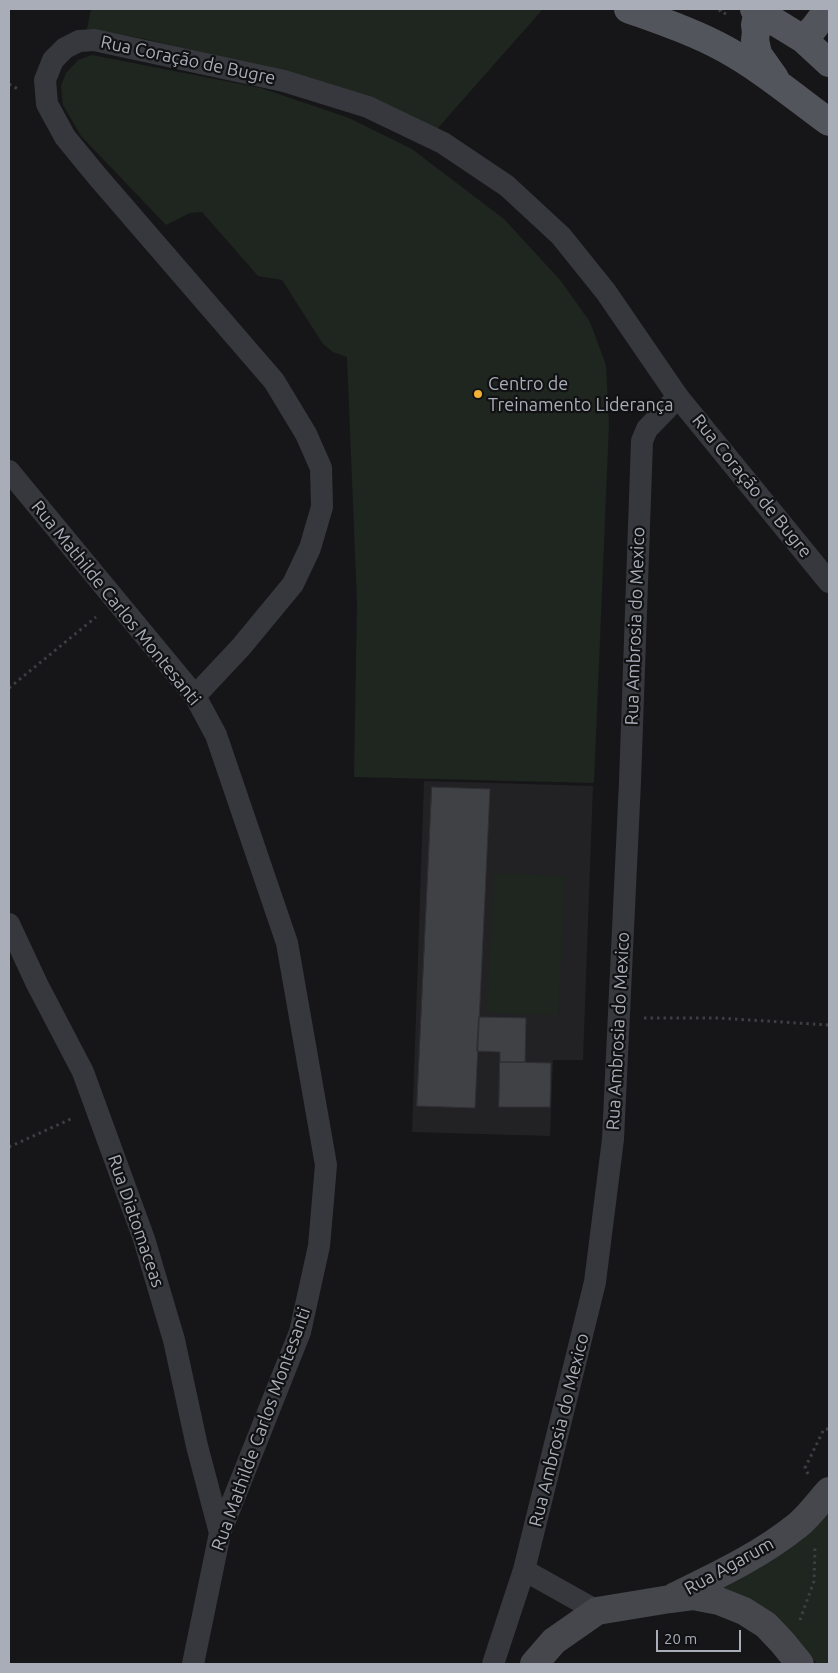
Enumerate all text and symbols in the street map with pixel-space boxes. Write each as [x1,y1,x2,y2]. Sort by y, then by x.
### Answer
street label: Rua Coração de Bugre [99,31,277,89]
place label: Centro de Treinamento Liderança [488,373,673,416]
marker: Centro de Treinamento Liderança [472,388,484,400]
street label: Rua Coração de Bugre [688,410,816,562]
street label: Rua Mathilde Carlos Montesanti [27,496,205,710]
street label: Rua Ambrosia do Mexico [621,526,649,726]
street label: Rua Ambrosia do Mexico [602,931,634,1131]
street label: Rua Diatomaceas [103,1152,169,1290]
street label: Rua Mathilde Carlos Montesanti [207,1304,315,1554]
street label: Rua Ambrosia do Mexico [524,1331,594,1529]
street label: Rua Agarum [681,1533,777,1599]
scale bar [658,1620,743,1652]
text: 20 m [664,1630,697,1647]

